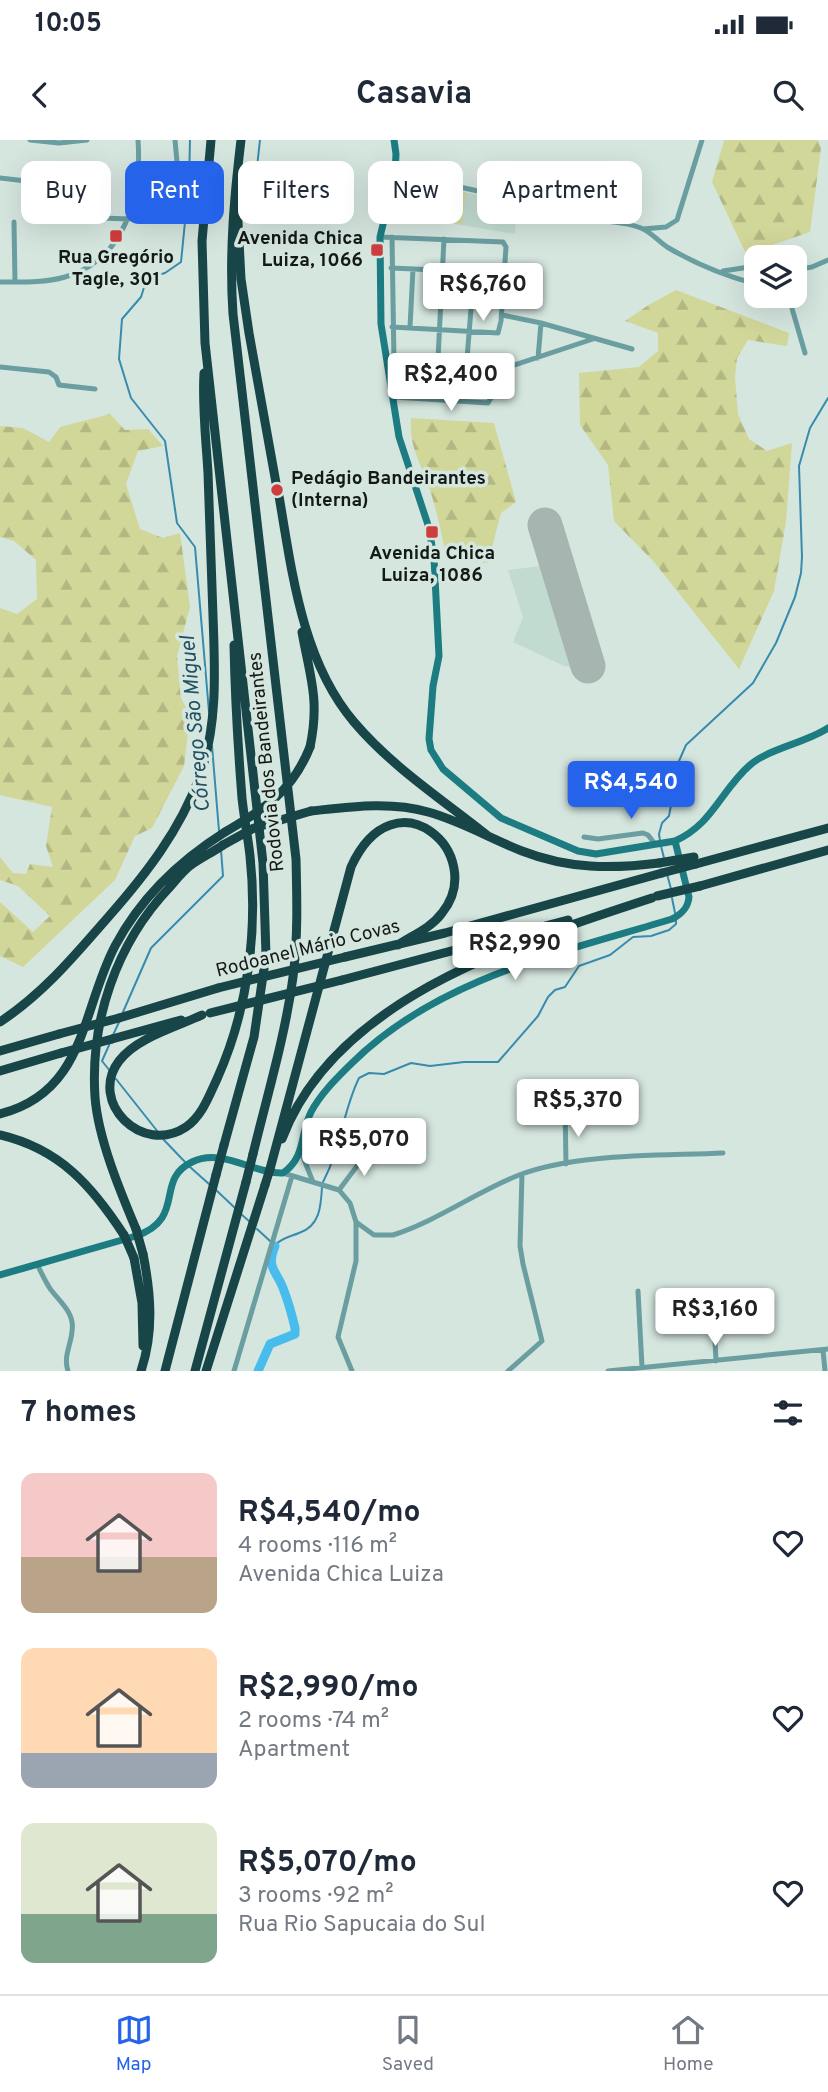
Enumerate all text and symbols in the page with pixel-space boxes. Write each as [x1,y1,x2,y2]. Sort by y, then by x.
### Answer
text: 10:05 [35,8,102,41]
text: Casavia [356,75,472,115]
icon: back [21,76,59,114]
icon: search [769,76,807,114]
chip: Buy [21,161,111,224]
chip: Rent [125,161,224,224]
chip: Filters [238,161,354,224]
chip: New [368,161,463,224]
chip: Apartment [477,161,642,224]
place label: Avenida Chica Luiza, 1066 [237,227,363,273]
marker: Rua Gregório Tagle, 301 [108,228,124,244]
marker: Avenida Chica Luiza, 1066 [369,242,385,258]
map controls [744,245,807,308]
button: layers [744,245,807,308]
place label: Rua Gregório Tagle, 301 [58,246,174,292]
pin: R$6,760 [418,264,548,323]
text: R$6,760 [439,271,527,300]
pin: R$2,400 [386,354,516,413]
text: R$2,400 [404,361,498,390]
place label: Pedágio Bandeirantes (Interna) [291,467,486,513]
marker: Pedágio Bandeirantes (Interna) [269,482,285,498]
marker: Avenida Chica Luiza, 1086 [424,524,440,540]
place label: Avenida Chica Luiza, 1086 [369,542,495,588]
water label: Córrego São Miguel [175,633,217,813]
street label: Rodovia dos Bandeirantes [244,651,290,873]
pin: R$4,540 [566,762,696,821]
text: R$4,540 [584,769,678,798]
street label: Rodoanel Mário Covas [213,914,403,984]
pin: R$2,990 [450,922,580,982]
text: R$2,990 [468,930,562,959]
pin: R$5,370 [513,1080,643,1139]
text: R$5,370 [533,1087,623,1116]
pin: R$5,070 [299,1118,429,1178]
text: R$5,070 [318,1126,410,1155]
pin: R$3,160 [650,1288,780,1348]
text: R$3,160 [671,1296,759,1325]
icon: filters [769,1394,807,1432]
text: 7 homes [21,1395,137,1432]
text: R$4,540/mo [238,1495,421,1532]
icon: home [77,1501,161,1585]
icon: heart [769,1524,807,1562]
text: 4 rooms · 116 m² [238,1532,397,1561]
text: Avenida Chica Luiza [238,1561,444,1590]
text: R$2,990/mo [238,1670,418,1707]
icon: home [77,1676,161,1760]
icon: heart [769,1699,807,1737]
text: 2 rooms · 74 m² [238,1707,389,1736]
text: Apartment [238,1736,350,1765]
text: R$5,070/mo [238,1845,417,1882]
icon: home [77,1851,161,1935]
icon: heart [769,1874,807,1912]
text: 3 rooms · 92 m² [238,1882,394,1911]
text: Rua Rio Sapucaia do Sul [238,1911,486,1940]
tab: Map [115,2011,153,2077]
tab: Saved [382,2011,434,2077]
tab: Home [663,2011,713,2077]

